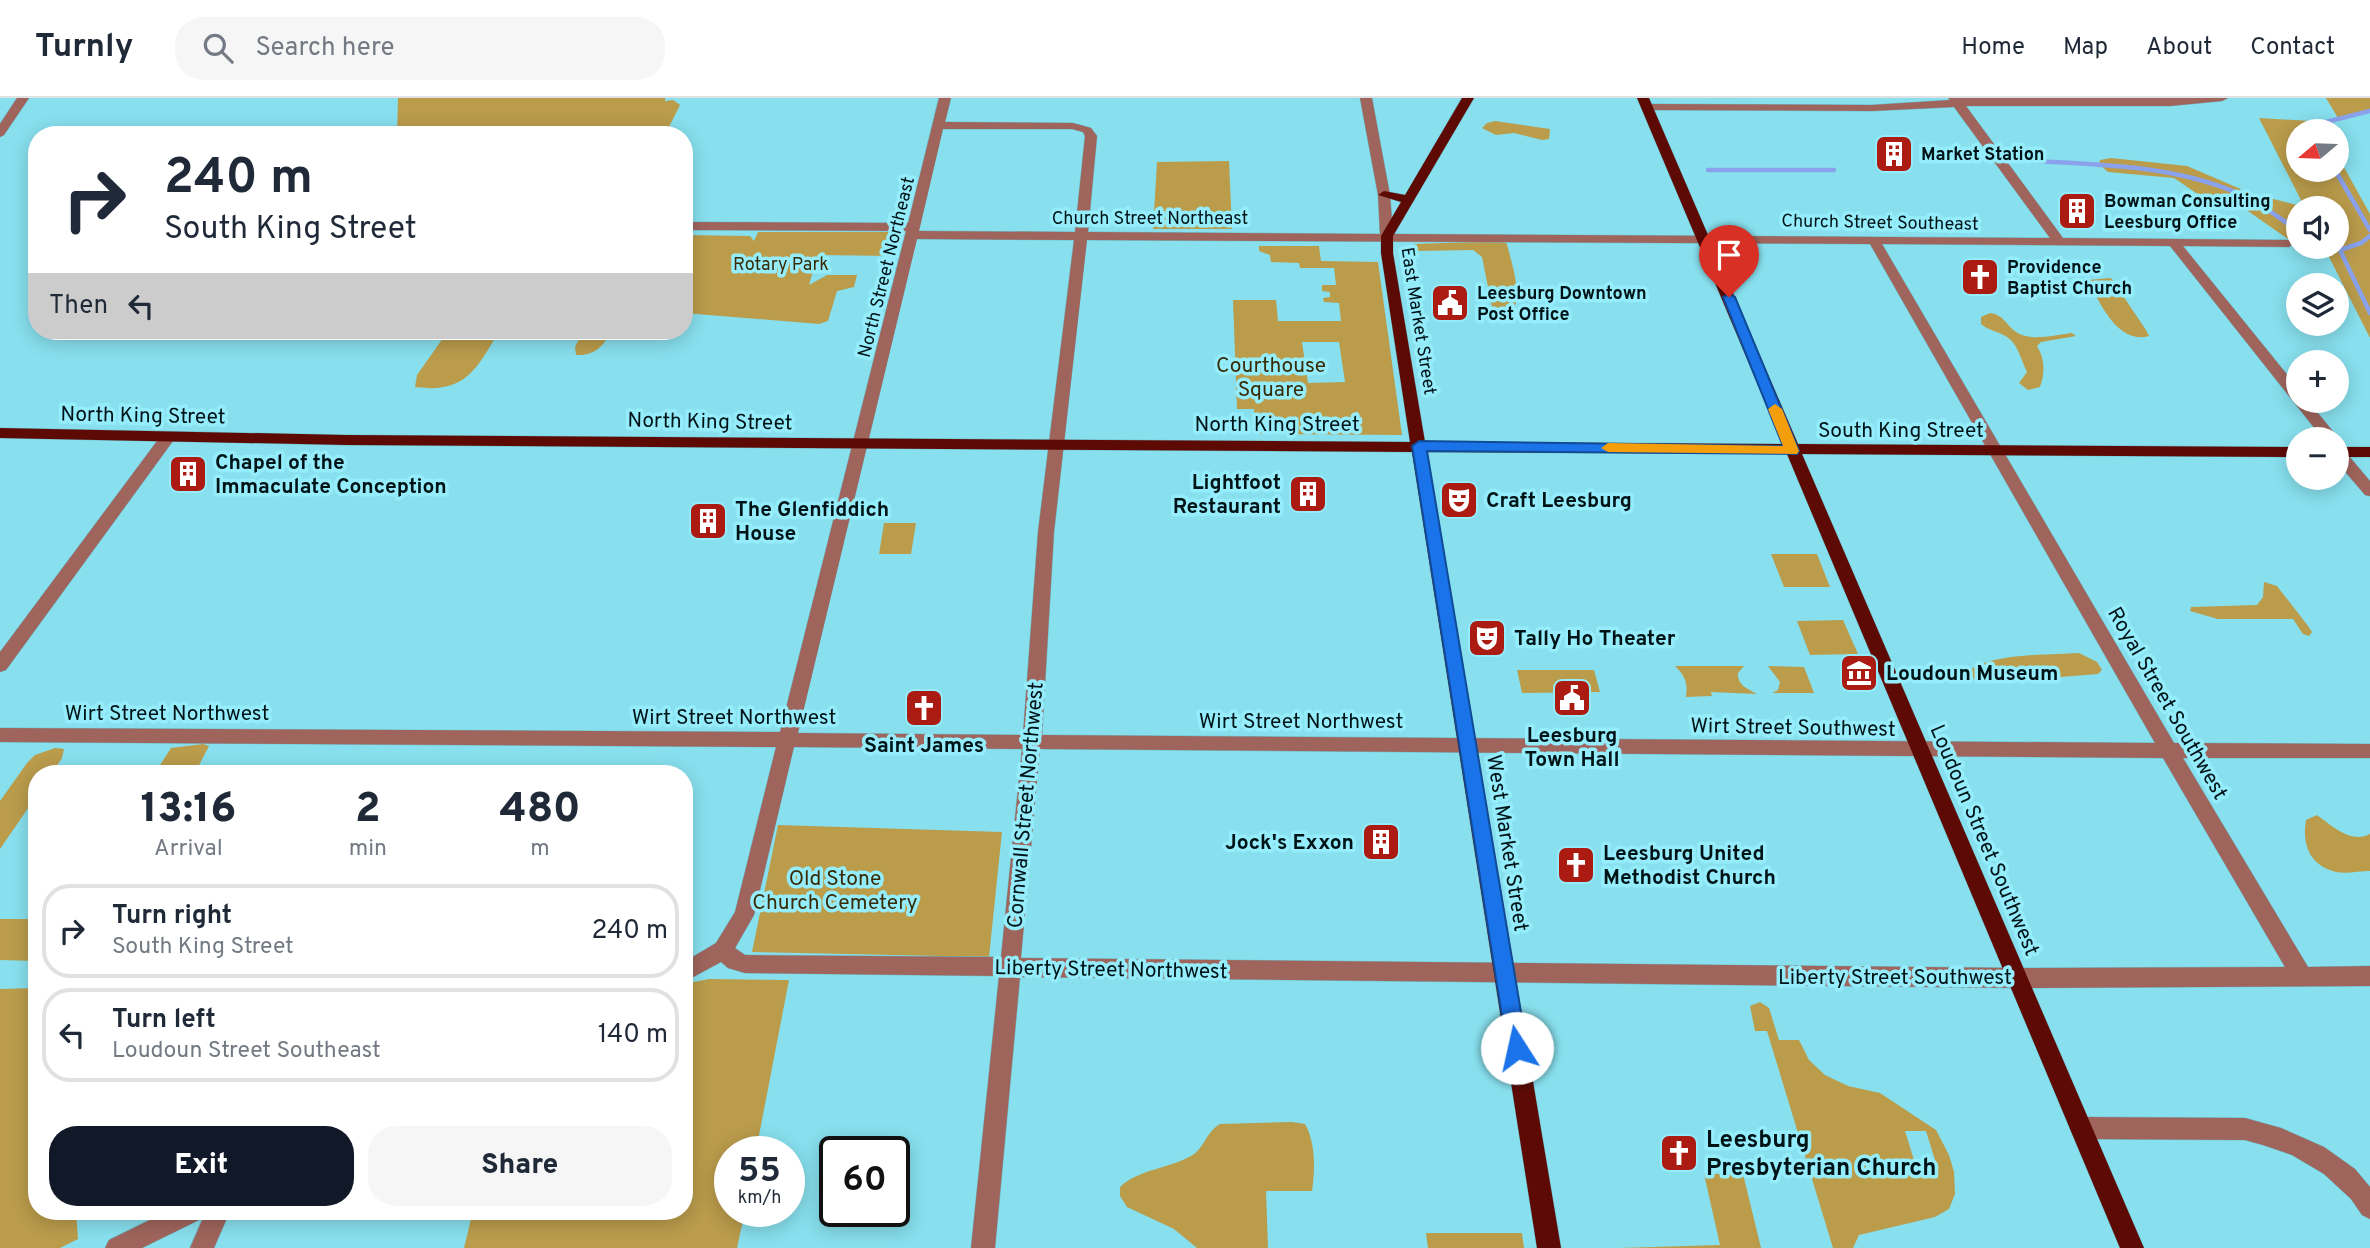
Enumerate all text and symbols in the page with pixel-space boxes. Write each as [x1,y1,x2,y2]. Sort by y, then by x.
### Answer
search box [175,17,665,80]
text: Turnly [35,27,133,69]
icon: search [199,29,237,67]
text: Search here [255,32,394,65]
text: Home [1961,33,2025,63]
text: Map [2063,33,2108,63]
text: About [2146,33,2212,63]
text: Contact [2250,33,2335,63]
north arrow [2286,119,2348,182]
map controls [2286,119,2349,490]
building icon: Market Station [1873,133,1915,175]
place label: Market Station [1921,144,2044,167]
text: 240 m [164,149,313,211]
icon: right [49,154,140,245]
street label: North Street Northeast [854,175,921,360]
building icon: Bowman Consulting Leesburg Office [2056,190,2098,232]
place label: Bowman Consulting Leesburg Office [2104,191,2271,235]
button: sound [2286,196,2349,259]
street label: Church Street Northeast [1052,208,1248,231]
text: South King Street [164,210,417,250]
street label: Church Street Southeast [1781,210,1979,237]
pin [1699,225,1759,297]
icon: arrive [1710,236,1748,274]
street label: East Market Street [1394,246,1441,397]
park label: Rotary Park [733,254,829,277]
church icon: Providence Baptist Church [1959,256,2001,298]
place label: Providence Baptist Church [2007,257,2132,301]
button: layers [2286,273,2349,336]
public building icon: Leesburg Downtown Post Office [1429,282,1471,324]
place label: Leesburg Downtown Post Office [1477,283,1647,327]
icon: left [122,287,160,325]
text: Then [49,290,108,323]
button: + [2286,350,2349,413]
park label: Courthouse Square [1216,353,1326,404]
street label: North King Street [60,402,226,431]
street label: North King Street [627,408,793,437]
street label: North King Street [1194,412,1360,439]
street label: South King Street [1818,418,1984,445]
button: − [2286,427,2349,490]
place label: Chapel of the Immaculate Conception [215,450,447,501]
building icon: Chapel of the Immaculate Conception [167,453,209,495]
place label: Lightfoot Restaurant [1173,470,1281,521]
building icon: Lightfoot Restaurant [1287,473,1329,515]
theatre icon: Craft Leesburg [1438,479,1480,521]
place label: Craft Leesburg [1486,488,1632,515]
place label: The Glenfiddich House [735,497,889,548]
building icon: The Glenfiddich House [687,500,729,542]
street label: Royal Street Southwest [2100,602,2233,805]
theatre icon: Tally Ho Theater [1466,617,1508,659]
place label: Tally Ho Theater [1514,626,1676,653]
museum icon: Loudoun Museum [1838,652,1880,694]
place label: Loudoun Museum [1886,661,2058,688]
public building icon: Leesburg Town Hall [1551,677,1593,719]
street label: Cornwall Street Northwest [1002,681,1051,929]
church icon: Saint James [903,687,945,729]
street label: Wirt Street Northwest [65,701,269,728]
street label: Wirt Street Northwest [632,705,836,732]
street label: Wirt Street Northwest [1199,709,1403,736]
street label: Wirt Street Southwest [1690,713,1896,744]
street label: Loudoun Street Southwest [1923,721,2045,960]
place label: Leesburg Town Hall [1525,723,1620,774]
place label: Saint James [864,733,984,760]
street label: West Market Street [1479,753,1534,934]
text: 13:16 [140,784,236,837]
text: 2 [355,784,381,837]
text: 480 [499,784,581,837]
building icon: Jock's Exxon [1360,821,1402,863]
place label: Jock's Exxon [1225,830,1354,857]
text: Arrival [154,835,223,864]
text: min [349,835,387,864]
text: m [530,835,550,864]
place label: Leesburg United Methodist Church [1603,841,1776,892]
church icon: Leesburg United Methodist Church [1555,844,1597,886]
park label: Old Stone Church Cemetery [752,866,918,917]
text: Turn right [112,900,232,933]
icon: right [53,912,91,950]
text: 240 m [591,915,668,948]
text: South King Street [112,933,294,962]
street label: Liberty Street Northwest [994,955,1228,986]
street label: Liberty Street Southwest [1778,965,2012,992]
text: Turn left [112,1004,216,1037]
position arrow [1480,1011,1554,1085]
icon: left [53,1016,91,1054]
text: 140 m [598,1019,668,1052]
text: Loudoun Street Southeast [112,1037,381,1066]
button: Exit [49,1126,354,1206]
button: Share [368,1126,672,1206]
place label: Leesburg Presbyterian Church [1706,1126,1937,1184]
church icon: Leesburg Presbyterian Church [1658,1132,1700,1174]
speed limit sign: 60 [819,1136,910,1227]
text: 55 [738,1150,781,1194]
text: km/h [738,1187,781,1210]

